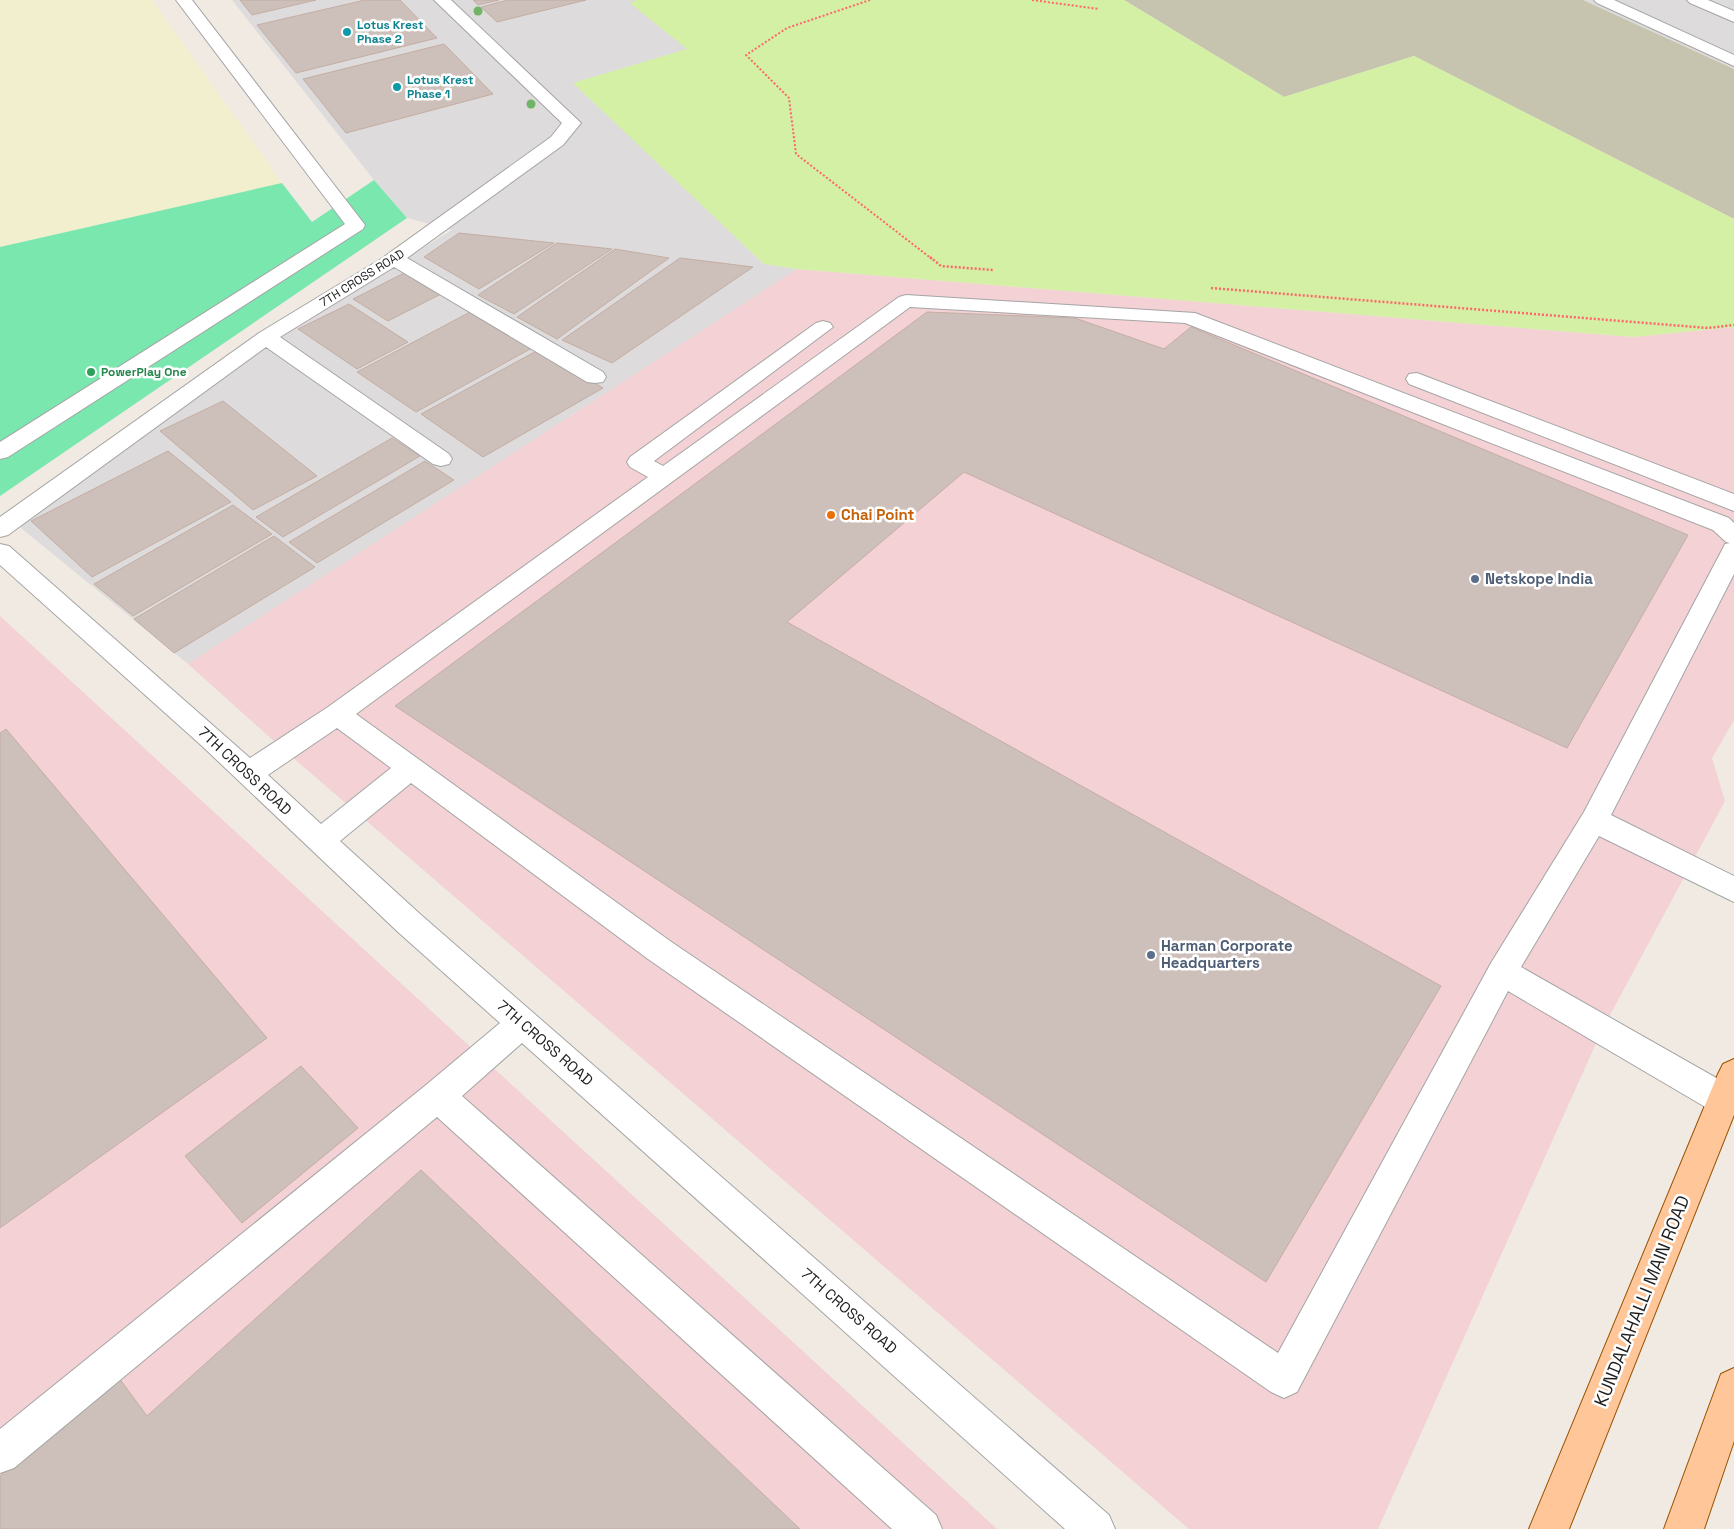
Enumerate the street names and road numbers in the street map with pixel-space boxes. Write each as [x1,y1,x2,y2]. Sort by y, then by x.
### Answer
street label: 7TH CROSS ROAD [317,246,407,310]
street label: 7TH CROSS ROAD [195,722,296,819]
street label: 7TH CROSS ROAD [493,996,597,1090]
street label: KUNDALAHALLI MAIN ROAD [1589,1192,1694,1410]
street label: 7TH CROSS ROAD [797,1264,901,1358]

